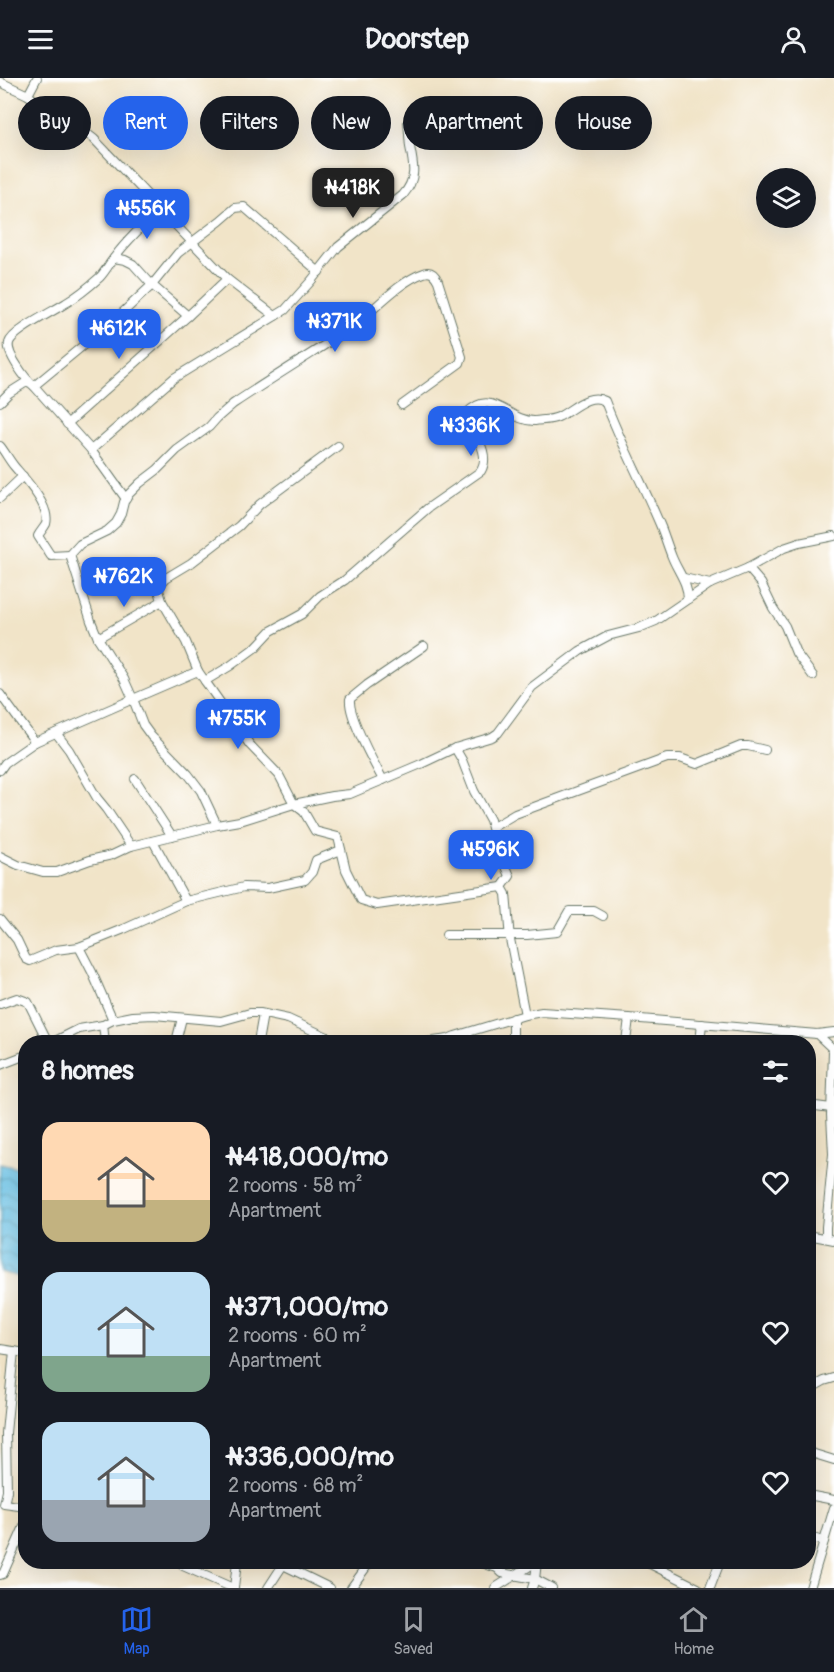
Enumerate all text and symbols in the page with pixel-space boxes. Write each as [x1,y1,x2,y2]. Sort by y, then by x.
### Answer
icon: menu [24,23,57,56]
text: Doorstep [365,23,469,56]
icon: person [777,23,810,56]
chip: Buy [18,96,91,150]
chip: Rent [103,96,188,150]
chip: Filters [200,96,299,150]
chip: New [311,96,391,150]
chip: Apartment [403,96,543,150]
chip: House [555,96,652,150]
pin: ₦418K [311,168,395,219]
map controls [756,168,816,228]
button: layers [756,168,816,228]
text: ₦418K [326,175,380,200]
pin: ₦556K [105,189,189,240]
text: ₦556K [118,196,176,221]
pin: ₦371K [293,302,377,353]
pin: ₦612K [77,309,161,360]
text: ₦371K [308,309,362,334]
text: ₦612K [92,316,146,341]
pin: ₦336K [429,406,513,457]
text: ₦336K [442,413,500,438]
pin: ₦762K [82,557,166,608]
text: ₦762K [95,564,153,589]
pin: ₦755K [196,699,280,750]
text: ₦755K [210,706,266,731]
pin: ₦596K [449,830,533,881]
text: ₦596K [463,837,519,862]
text: 8 homes [42,1055,134,1087]
icon: filters [759,1055,792,1088]
text: ₦418,000/mo [228,1141,388,1173]
icon: home [90,1146,162,1218]
icon: heart [759,1166,792,1199]
text: 2 rooms · 58 m² [228,1173,363,1198]
text: Apartment [228,1198,321,1223]
text: ₦371,000/mo [228,1291,388,1323]
icon: home [90,1296,162,1368]
icon: heart [759,1316,792,1349]
text: 2 rooms · 60 m² [228,1323,367,1348]
text: Apartment [228,1348,321,1373]
text: ₦336,000/mo [228,1441,394,1473]
icon: home [90,1446,162,1518]
icon: heart [759,1466,792,1499]
text: 2 rooms · 68 m² [228,1473,363,1498]
text: Apartment [228,1498,321,1523]
tab: Map [120,1603,153,1659]
tab: Saved [393,1603,433,1659]
tab: Home [673,1603,714,1659]

